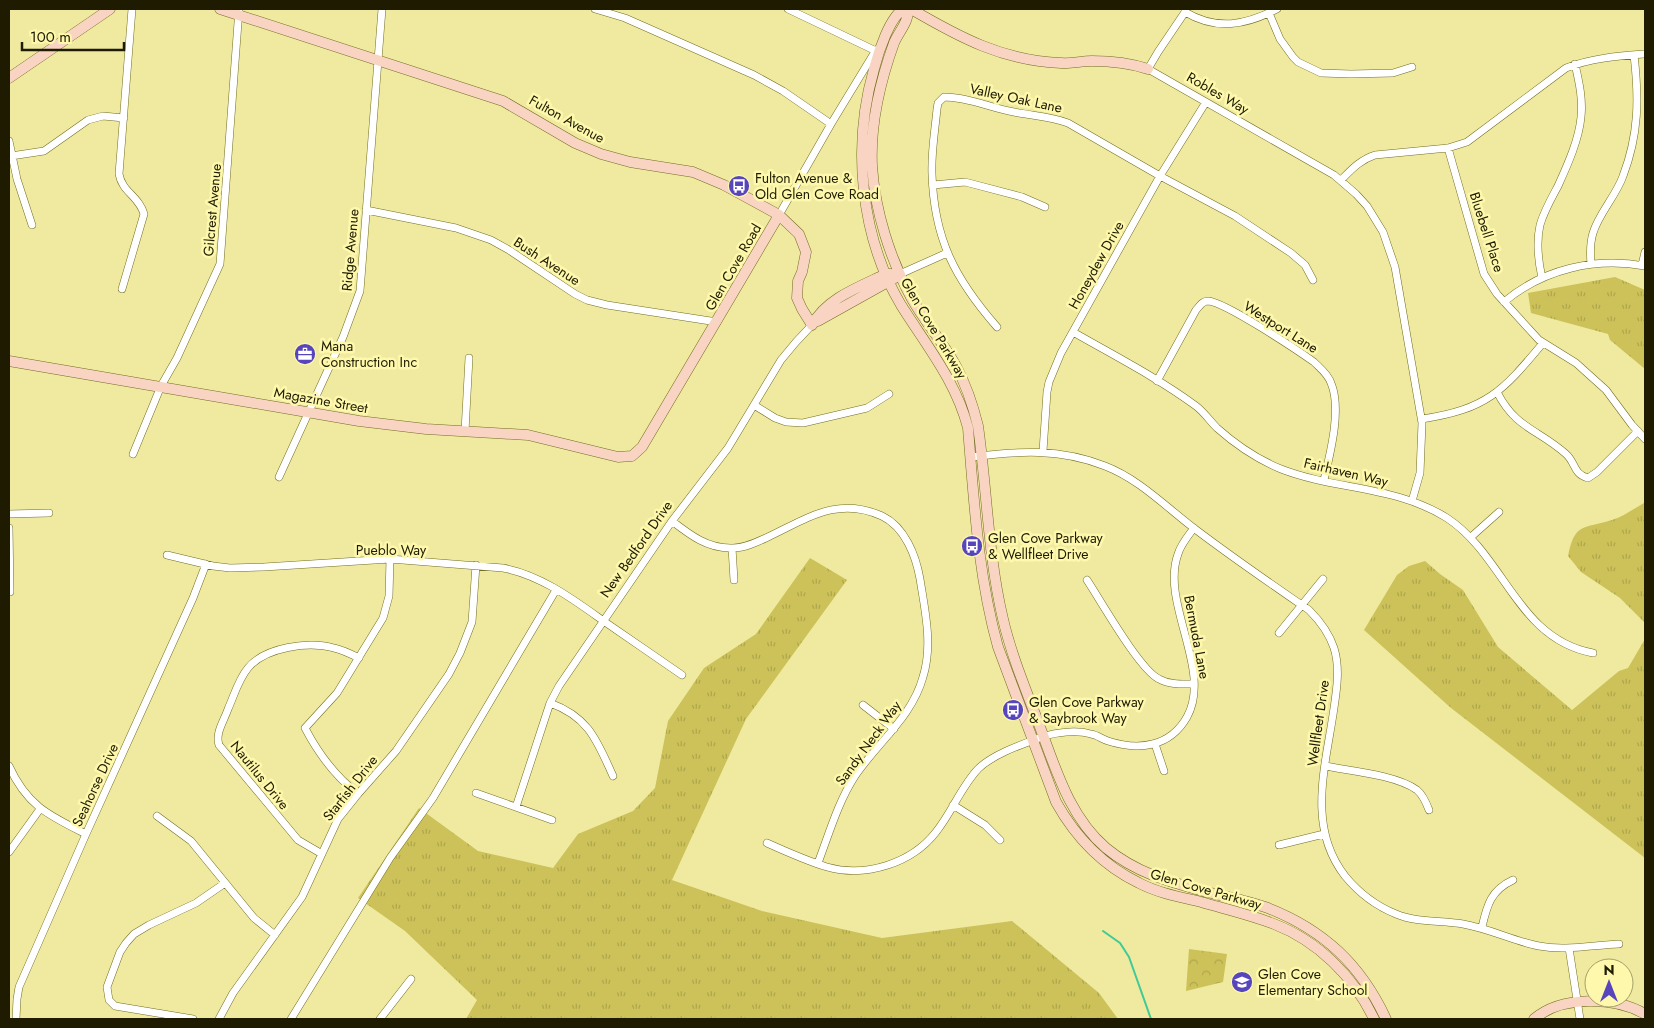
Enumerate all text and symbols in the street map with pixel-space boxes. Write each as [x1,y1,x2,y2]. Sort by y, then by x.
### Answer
scale bar [22,20,125,52]
text: 100 m [30,26,71,48]
street label: Robles Way [1183,67,1254,119]
street label: Valley Oak Lane [968,78,1064,118]
street label: Fulton Avenue [526,90,608,148]
street label: Gilcrest Avenue [198,163,226,257]
place label: Fulton Avenue & Old Glen Cove Road [755,168,879,204]
bus stop icon: Fulton Avenue & Old Glen Cove Road [727,174,751,198]
street label: Bluebell Place [1465,189,1509,275]
street label: Ridge Avenue [336,208,364,292]
street label: Honeydew Drive [1063,217,1129,313]
street label: Glen Cove Road [700,220,766,314]
street label: Bush Avenue [510,232,584,290]
street label: Glen Cove Parkway [896,274,973,383]
street label: Westport Lane [1240,296,1322,358]
place label: Mana Construction Inc [321,336,417,372]
office icon: Mana Construction Inc [293,342,317,366]
street label: Magazine Street [272,382,370,418]
street label: Fairhaven Way [1302,453,1391,492]
street label: New Bedford Drive [595,496,677,602]
place label: Glen Cove Parkway & Wellfleet Drive [988,528,1104,564]
bus stop icon: Glen Cove Parkway & Wellfleet Drive [960,534,984,558]
street label: Pueblo Way [356,540,427,560]
street label: Bermuda Lane [1179,594,1215,680]
street label: Wellfleet Drive [1302,679,1334,767]
place label: Glen Cove Parkway & Saybrook Way [1029,692,1145,728]
street label: Sandy Neck Way [830,696,906,790]
bus stop icon: Glen Cove Parkway & Saybrook Way [1001,698,1025,722]
street label: Nautilus Drive [226,736,294,814]
street label: Seahorse Drive [67,740,123,830]
street label: Starfish Drive [318,751,382,825]
street label: Glen Cove Parkway [1148,864,1265,915]
north arrow [1584,958,1634,1008]
text: N [1603,960,1615,980]
place label: Glen Cove Elementary School [1258,964,1368,1000]
school or university icon: Glen Cove Elementary School [1230,970,1254,994]

